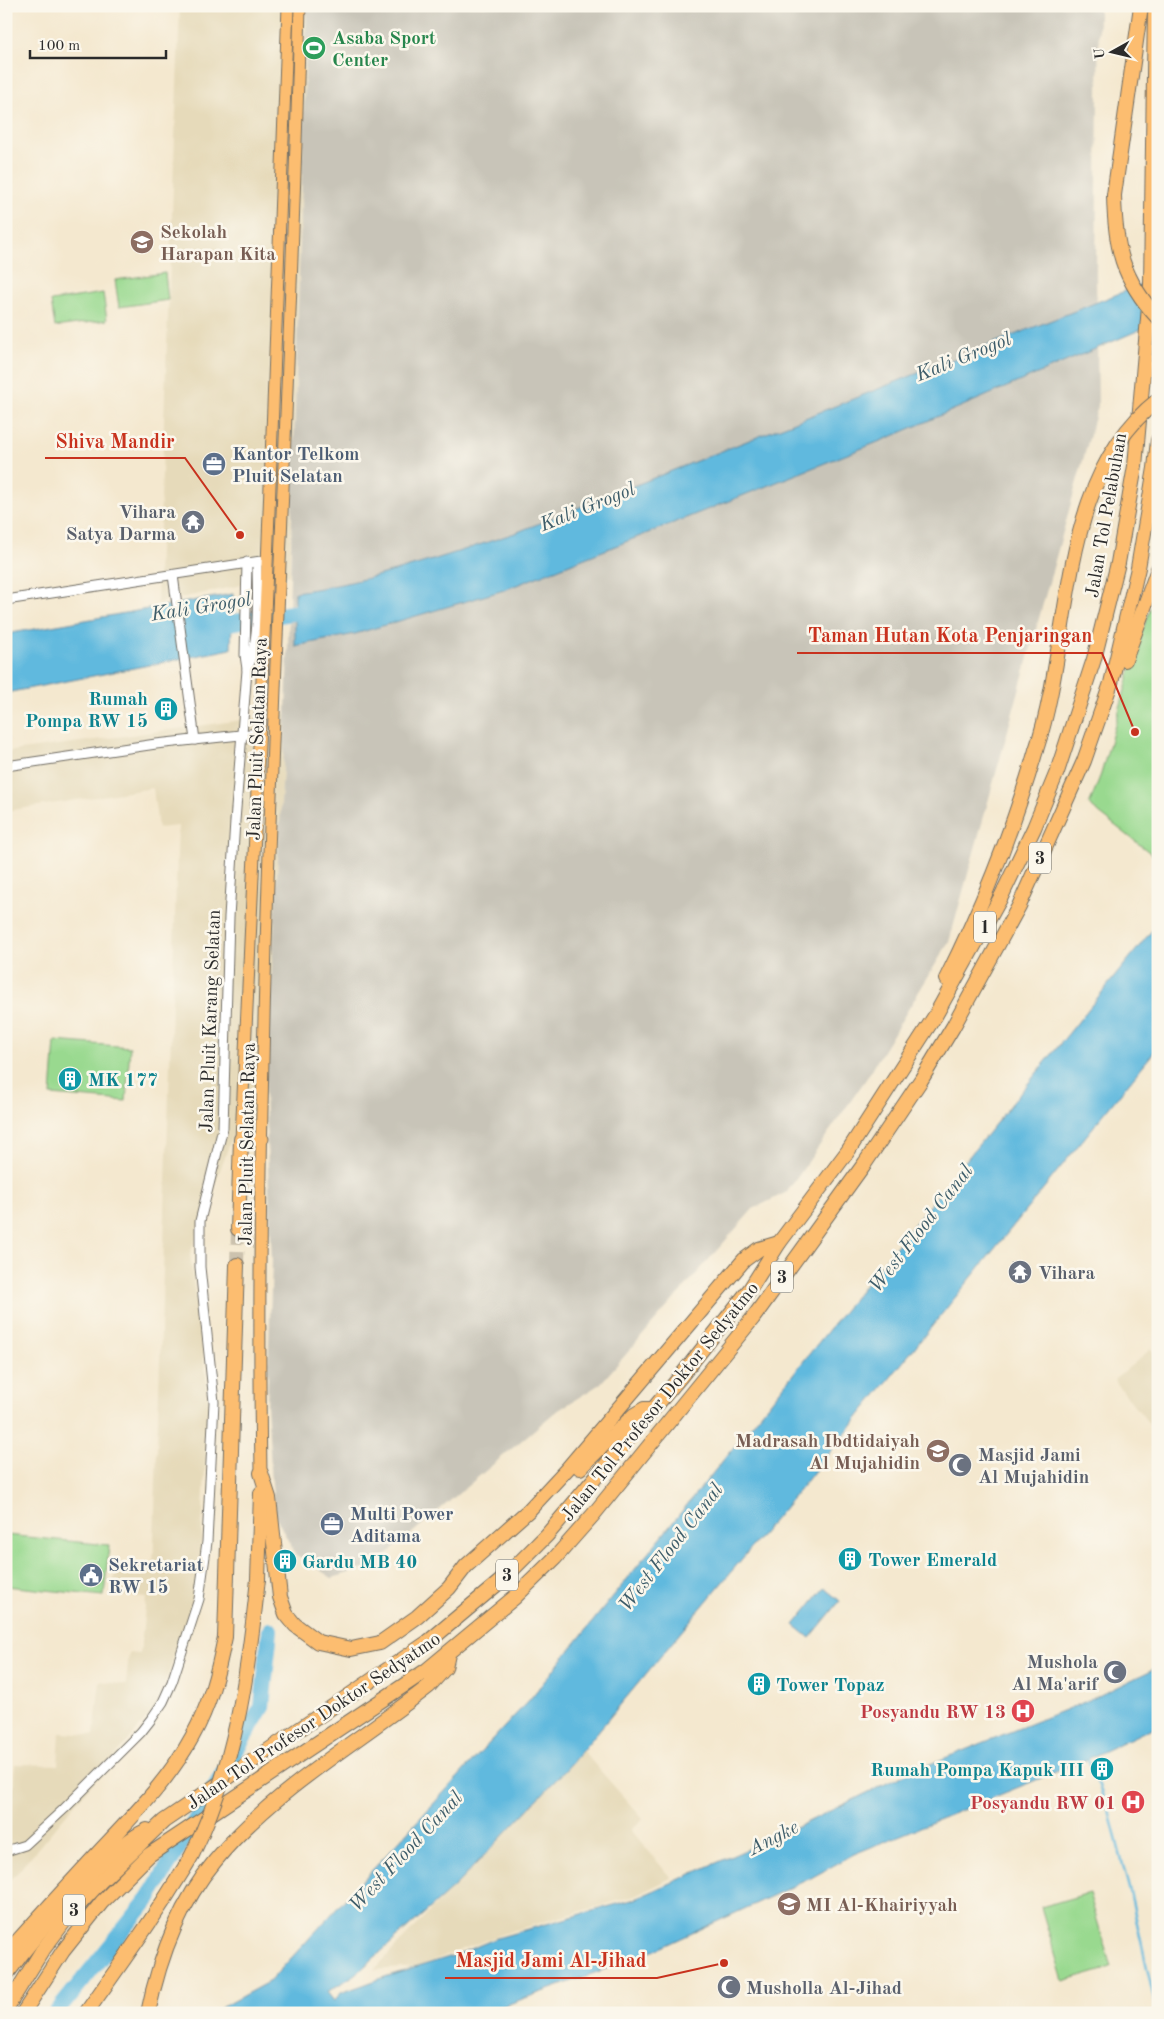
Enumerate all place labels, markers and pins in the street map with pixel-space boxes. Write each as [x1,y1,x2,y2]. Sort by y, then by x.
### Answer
place label: Asaba Sport Center [332,30,436,71]
sports icon: Asaba Sport Center [301,35,327,61]
place label: Sekolah Harapan Kita [160,224,276,265]
school or university icon: Sekolah Harapan Kita [129,229,155,255]
callout: Shiva Mandir [45,423,185,458]
place label: Kantor Telkom Pluit Selatan [232,446,360,487]
office icon: Kantor Telkom Pluit Selatan [201,451,227,477]
place label: Vihara Satya Darma [66,504,176,545]
temple icon: Vihara Satya Darma [180,509,206,535]
callout: Taman Hutan Kota Penjaringan [797,618,1102,653]
place label: Rumah Pompa RW 15 [25,691,148,732]
building icon: Rumah Pompa RW 15 [153,696,179,722]
building icon: MK 177 [57,1066,83,1092]
place label: MK 177 [88,1072,158,1091]
temple icon: Vihara [1007,1259,1033,1285]
place label: Vihara [1038,1265,1096,1284]
place label: Madrasah Ibdtidaiyah Al Mujahidin [735,1433,920,1474]
school or university icon: Madrasah Ibdtidaiyah Al Mujahidin [925,1438,951,1464]
place label: Masjid Jami Al Mujahidin [978,1447,1089,1488]
mosque icon: Masjid Jami Al Mujahidin [947,1452,973,1478]
place label: Multi Power Aditama [350,1506,454,1547]
office icon: Multi Power Aditama [319,1511,345,1537]
building icon: Tower Emerald [837,1546,863,1572]
building icon: Gardu MB 40 [272,1548,298,1574]
place label: Tower Emerald [868,1552,997,1571]
place label: Gardu MB 40 [302,1554,417,1573]
place label: Sekretariat RW 15 [108,1557,204,1598]
public building icon: Sekretariat RW 15 [78,1562,104,1588]
place label: Mushola Al Ma'arif [1011,1654,1099,1695]
mosque icon: Mushola Al Ma'arif [1102,1659,1128,1685]
building icon: Tower Topaz [746,1671,772,1697]
place label: Tower Topaz [776,1677,885,1696]
hospital icon: Posyandu RW 13 [1010,1698,1036,1724]
place label: Posyandu RW 13 [860,1704,1006,1723]
building icon: Rumah Pompa Kapuk III [1089,1756,1115,1782]
place label: Rumah Pompa Kapuk III [870,1762,1084,1781]
hospital icon: Posyandu RW 01 [1120,1789,1146,1815]
place label: Posyandu RW 01 [970,1795,1116,1814]
school or university icon: MI Al-Khairiyyah [776,1891,802,1917]
place label: MI Al-Khairiyyah [806,1897,958,1916]
callout: Masjid Jami Al-Jihad [445,1943,657,1978]
mosque icon: Musholla Al-Jihad [716,1974,742,2000]
place label: Musholla Al-Jihad [746,1980,902,1999]

